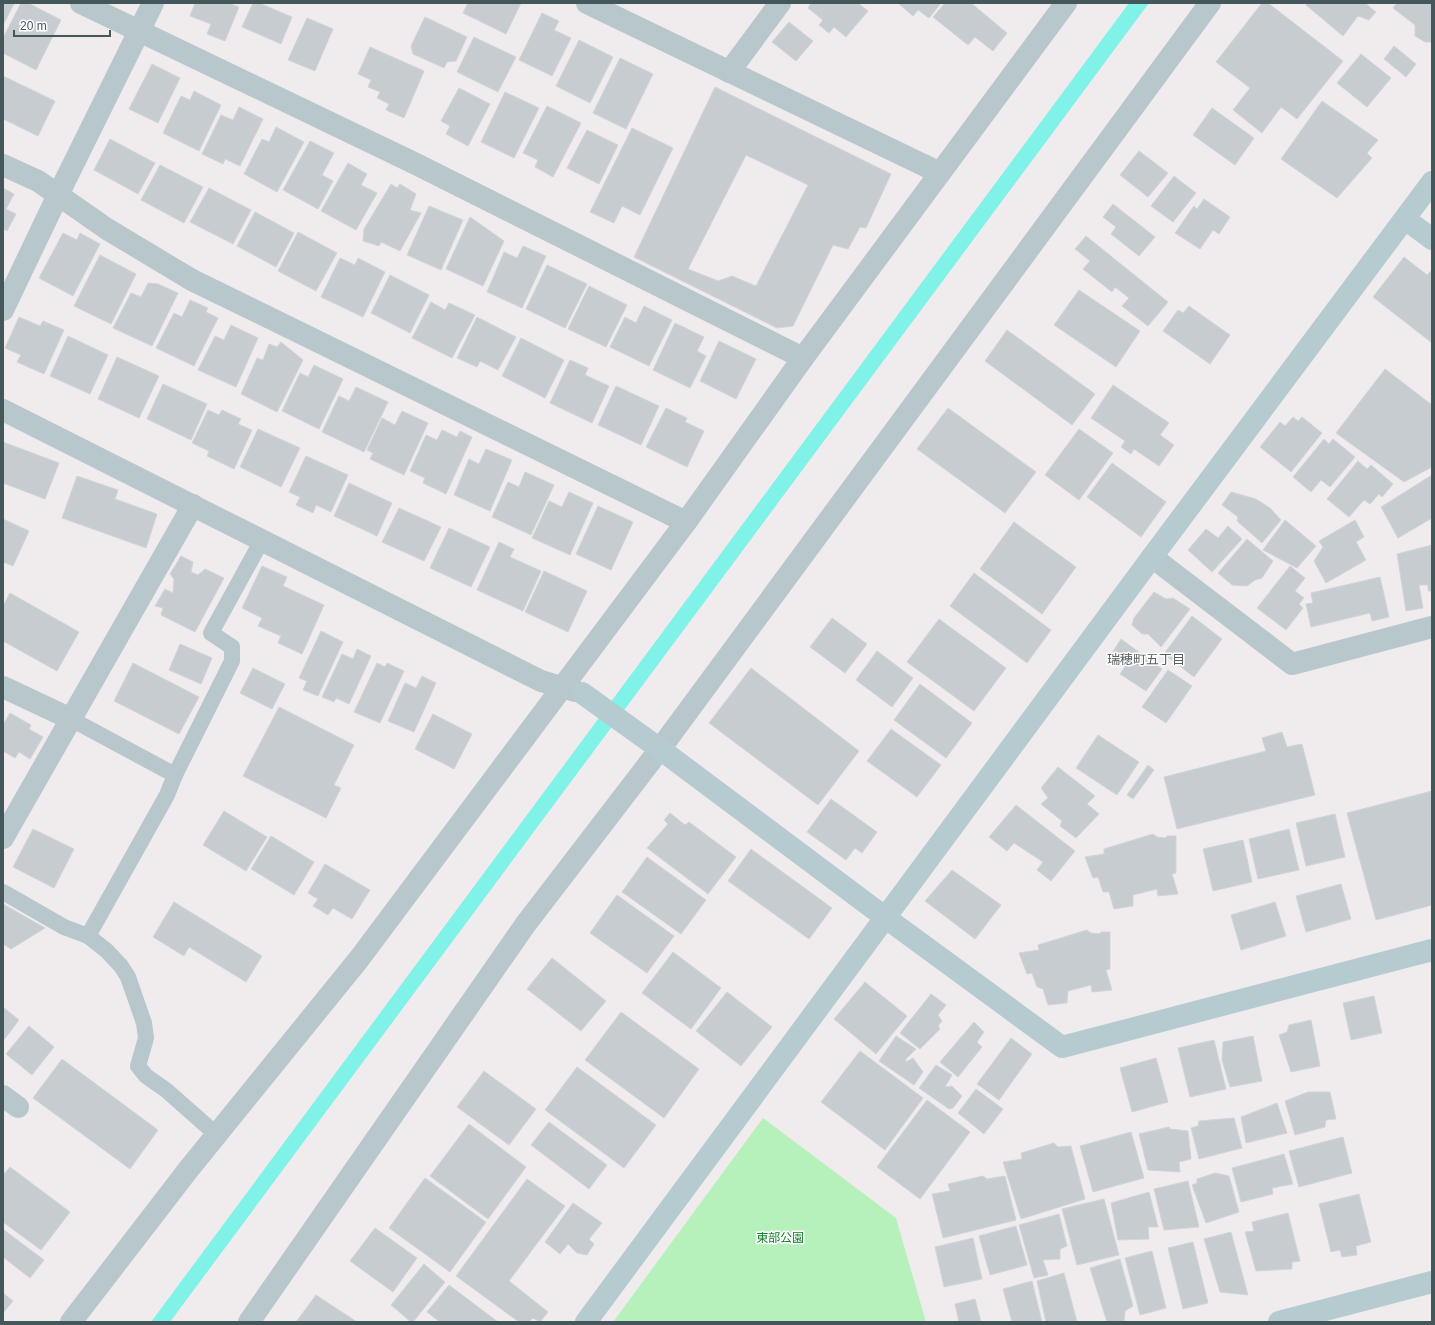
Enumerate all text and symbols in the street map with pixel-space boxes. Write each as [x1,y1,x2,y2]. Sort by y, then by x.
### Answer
scale bar [14,12,110,38]
text: 20 m [20,19,47,33]
district label: 瑞穂町五丁目 [1107,652,1185,667]
park label: 東部公園 [756,1231,804,1245]

